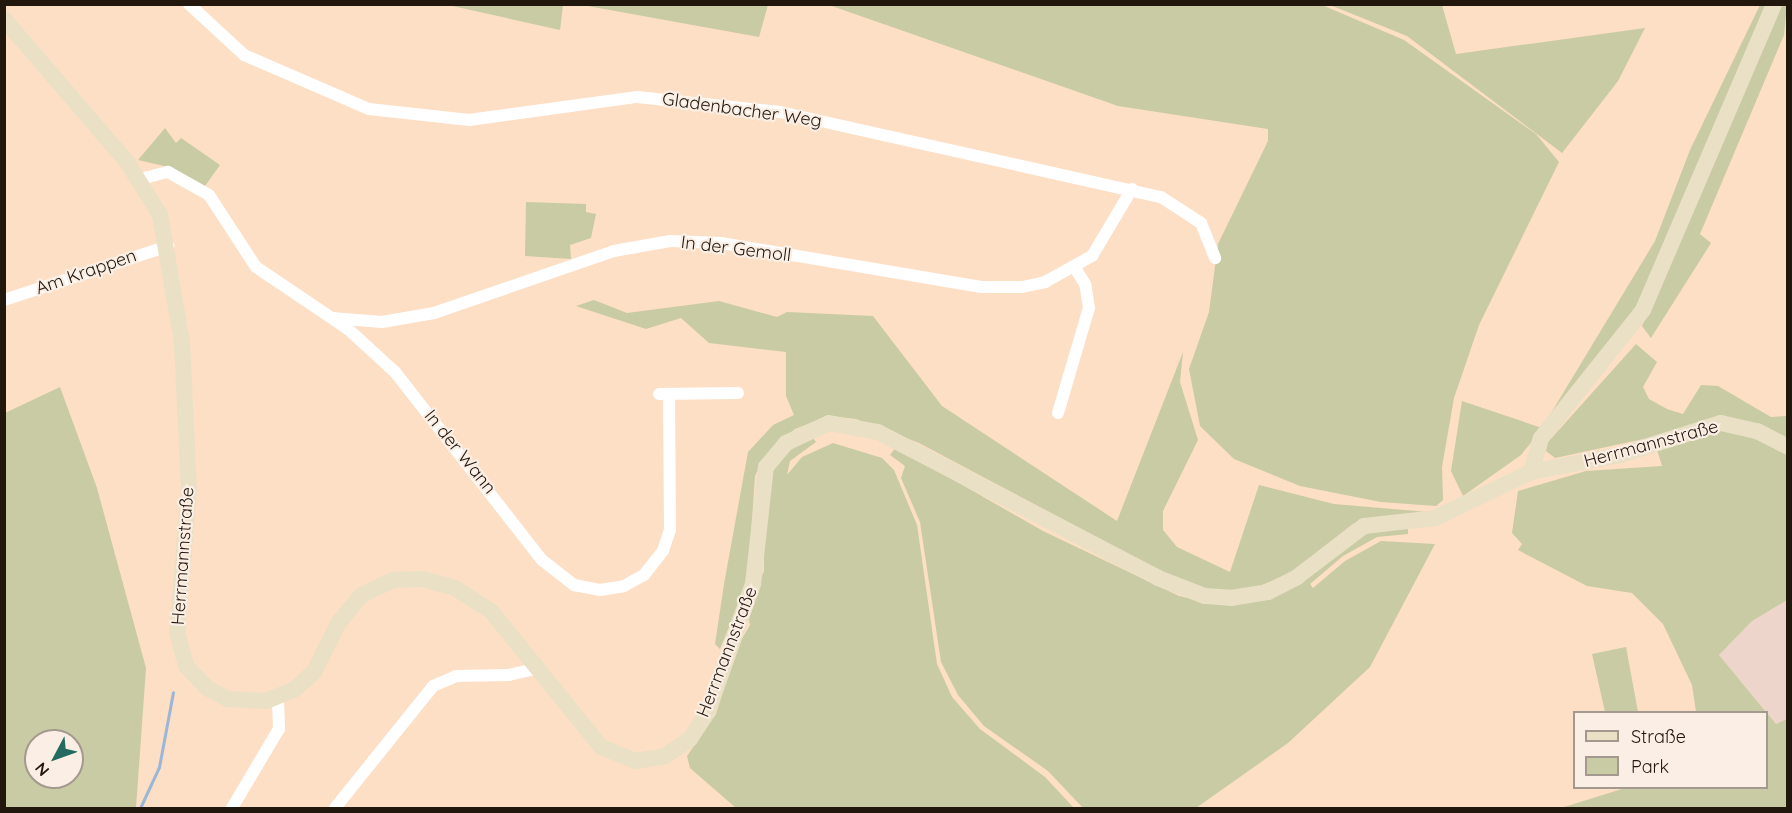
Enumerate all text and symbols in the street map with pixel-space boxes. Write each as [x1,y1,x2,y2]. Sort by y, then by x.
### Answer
street label: Gladenbacher Weg [661,88,823,132]
street label: In der Gemoll [680,232,792,266]
street label: Am Krappen [33,245,139,299]
street label: In der Wann [420,406,500,498]
street label: Herrmannstraße [1581,416,1721,472]
street label: Herrmannstraße [167,486,199,626]
street label: Herrmannstraße [692,584,762,720]
legend [1573,711,1768,789]
text: Straße [1631,725,1686,748]
north arrow [24,729,84,789]
text: Park [1631,755,1669,778]
text: N [31,759,53,781]

